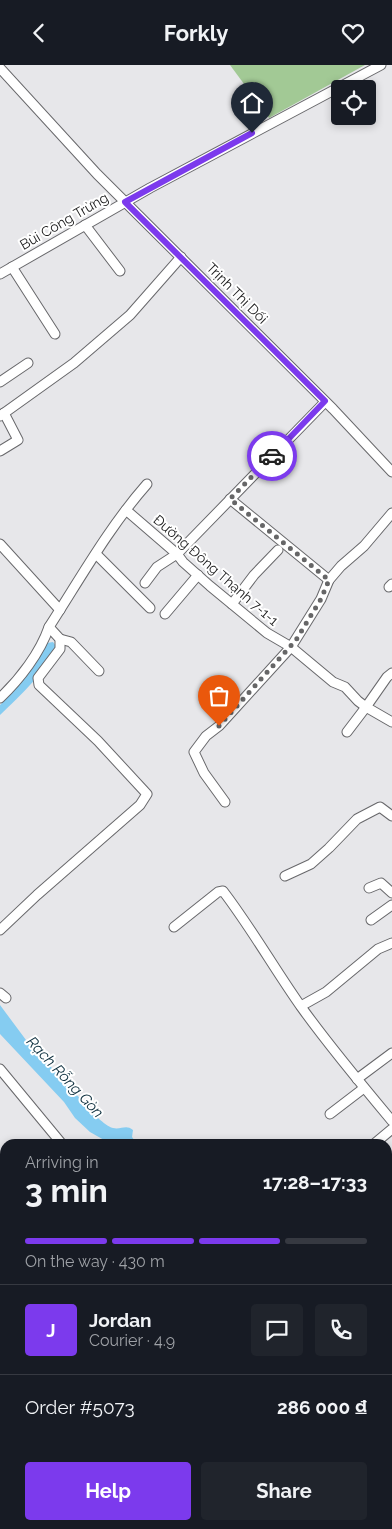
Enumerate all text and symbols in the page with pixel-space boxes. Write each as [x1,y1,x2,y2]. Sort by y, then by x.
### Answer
icon: back [25,19,53,47]
icon: heart [339,19,367,47]
text: Forkly [164,20,228,46]
map controls [331,80,376,125]
button: locate [331,80,376,125]
pin [231,82,273,133]
icon: home [238,89,266,117]
street label: Bùi Công Trừng [17,189,111,253]
street label: Trịnh Thị Dối [203,259,271,327]
courier [247,431,297,481]
icon: car [258,442,286,470]
street label: Đường Đông Thạnh 7-1-1 [150,511,282,629]
pin [198,675,240,726]
icon: bag [205,682,233,710]
water label: Rạch Rỗng Gòn [23,1033,107,1121]
text: Arriving in [25,1153,99,1172]
text: 17:28–17:33 [263,1171,367,1193]
text: 3 min [25,1172,108,1209]
text: On the way · 430 m [25,1252,165,1271]
button: chat [251,1304,303,1356]
button: phone [315,1304,367,1356]
text: Jordan [89,1309,152,1331]
text: J [46,1319,56,1341]
text: Courier · 4.9 [89,1331,175,1350]
text: Order #5073 [25,1396,135,1418]
text: 286 000 ₫ [277,1396,367,1418]
button: Help [25,1462,191,1520]
button: Share [201,1462,367,1520]

